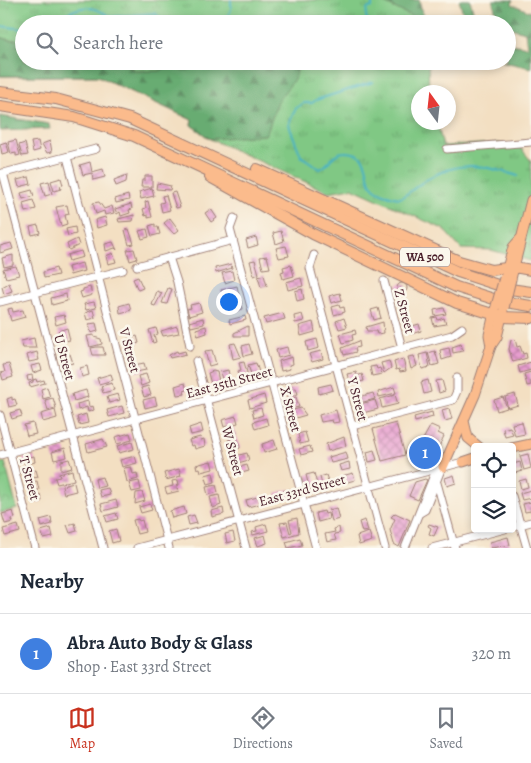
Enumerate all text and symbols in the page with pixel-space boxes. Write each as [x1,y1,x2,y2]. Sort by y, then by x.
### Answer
search box [15,15,516,70]
icon: search [33,29,61,57]
text: Search here [73,30,163,56]
north arrow [411,85,456,130]
road number: WA 500 [400,248,450,266]
street label: Z Street [389,287,420,336]
your location [216,289,242,315]
street label: V Street [114,325,145,375]
street label: U Street [49,332,80,383]
street label: East 35th Street [184,362,275,403]
street label: Y Street [342,374,373,424]
street label: X Street [275,384,306,434]
street label: W Street [217,423,248,478]
pin: 1 [409,434,441,472]
map controls [471,443,516,533]
button: locate [471,443,516,488]
street label: T Street [15,454,45,503]
street label: East 33rd Street [257,470,348,511]
button: layers [471,488,516,533]
text: Nearby [20,567,83,595]
text: Abra Auto Body & Glass [67,630,253,656]
text: 1 [33,643,39,665]
text: 320 m [472,643,511,665]
text: Shop · East 33rd Street [67,656,212,678]
tab: Map [68,704,96,753]
tab: Directions [233,704,293,753]
tab: Saved [430,704,463,753]

